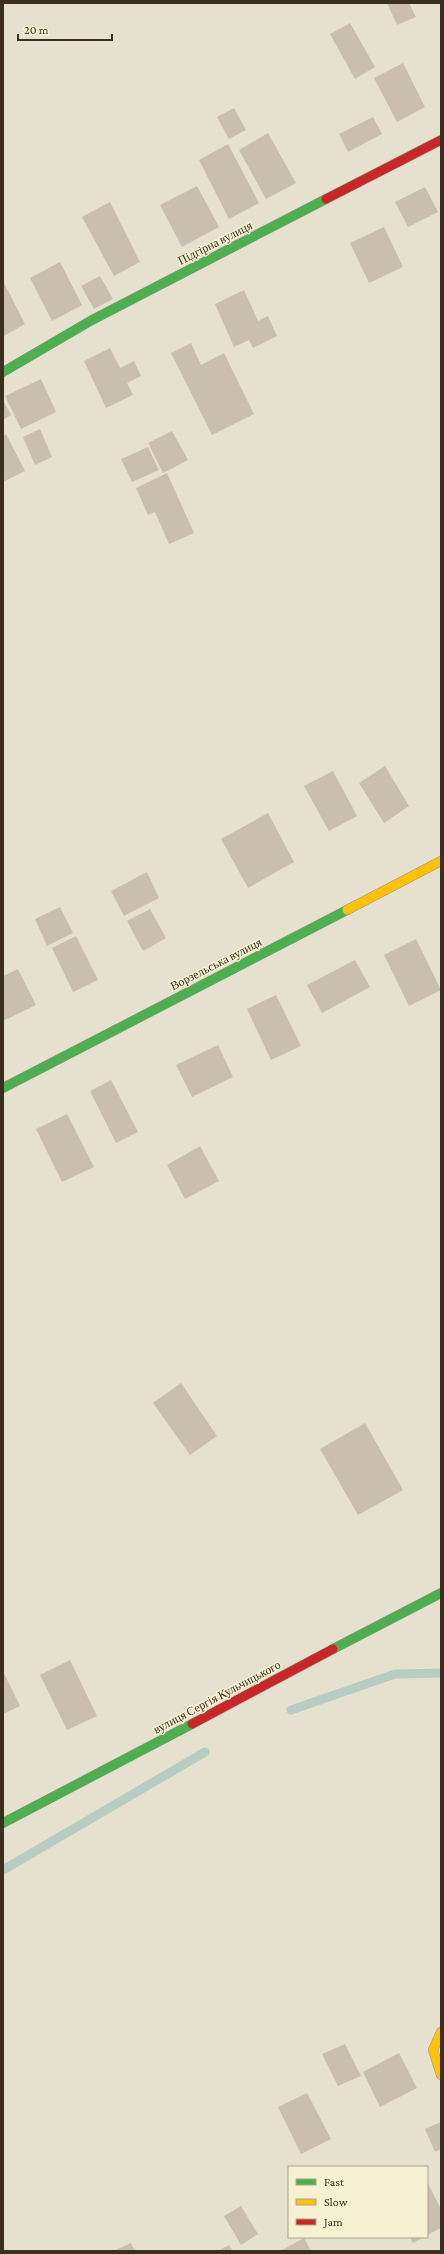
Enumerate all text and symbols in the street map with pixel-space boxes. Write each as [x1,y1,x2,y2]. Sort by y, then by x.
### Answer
scale bar [18,16,112,42]
text: 20 m [24,23,49,37]
street label: Підгірна вулиця [176,218,255,268]
street label: Ворзельська вулиця [168,935,265,993]
street label: вулиця Сергія Кульчицького [151,1657,283,1737]
legend [288,2166,428,2238]
text: Fast [324,2175,345,2189]
text: Slow [324,2195,348,2209]
text: Jam [323,2215,343,2229]

